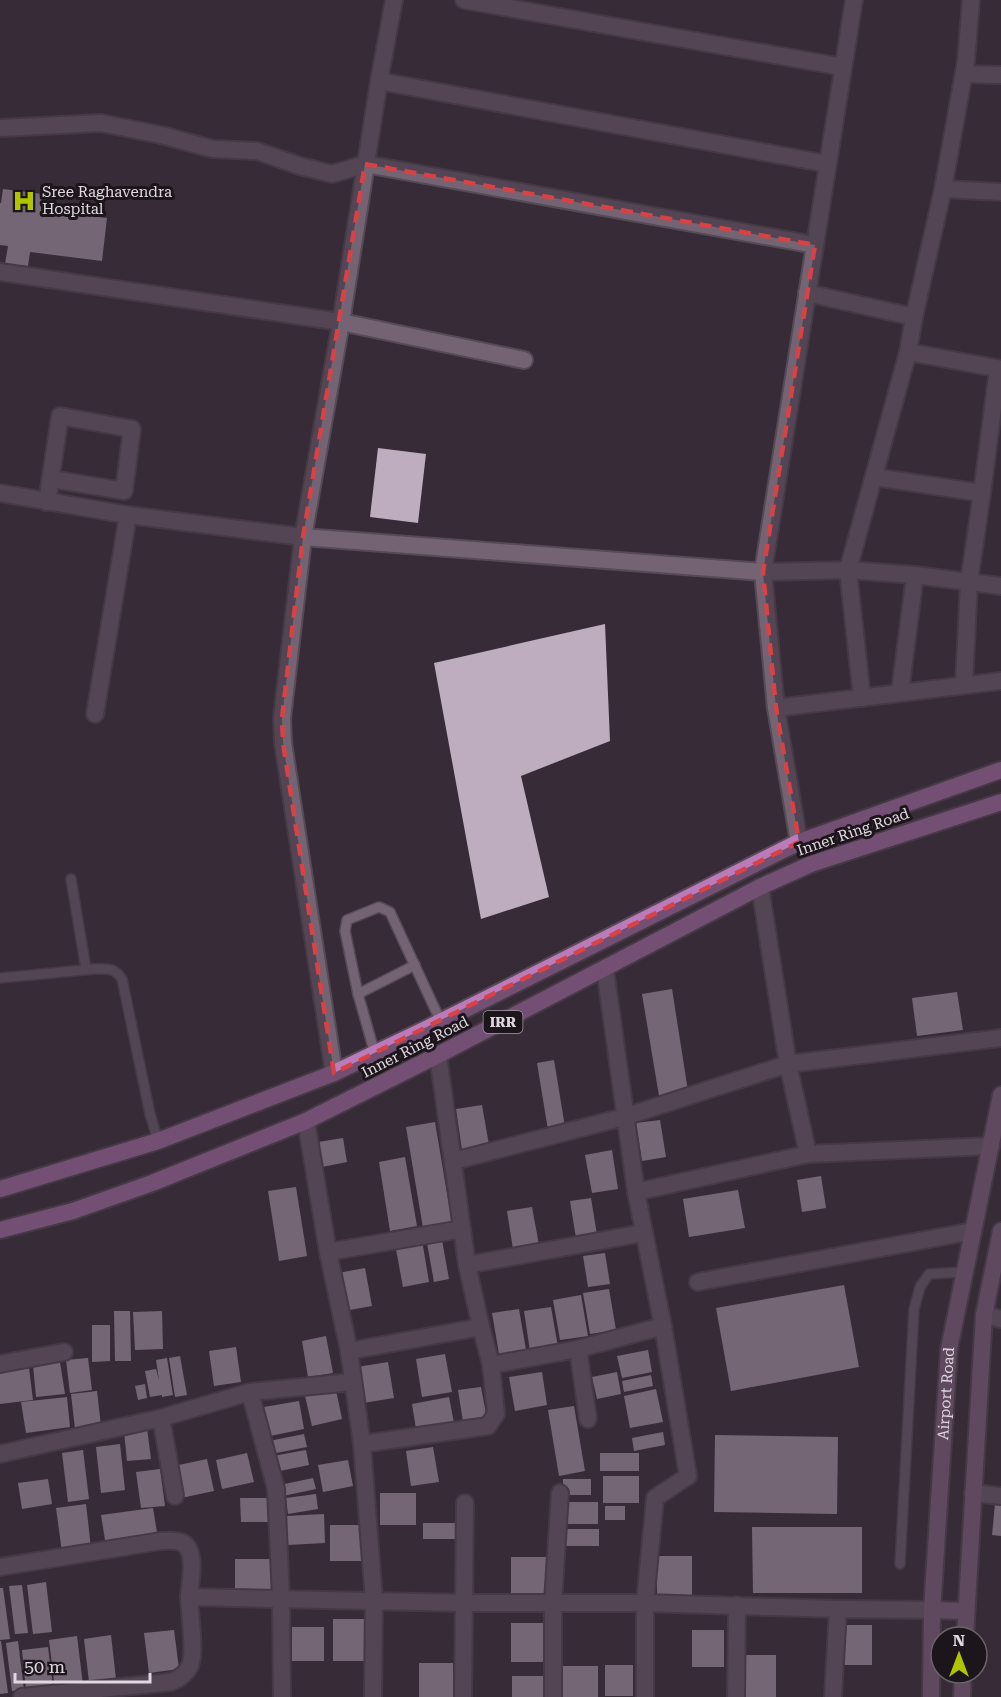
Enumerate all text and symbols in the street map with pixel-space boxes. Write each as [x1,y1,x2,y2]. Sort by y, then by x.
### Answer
place label: Sree Raghavendra Hospital [42,183,172,218]
hospital icon: Sree Raghavendra Hospital [11,188,37,214]
street label: Inner Ring Road [795,804,912,860]
road number: IRR [484,1011,522,1033]
street label: Inner Ring Road [359,1012,472,1082]
street label: Airport Road [934,1346,958,1441]
north arrow [929,1625,989,1685]
text: N [953,1631,965,1650]
scale bar [15,1646,150,1684]
text: 50 m [24,1656,65,1677]

